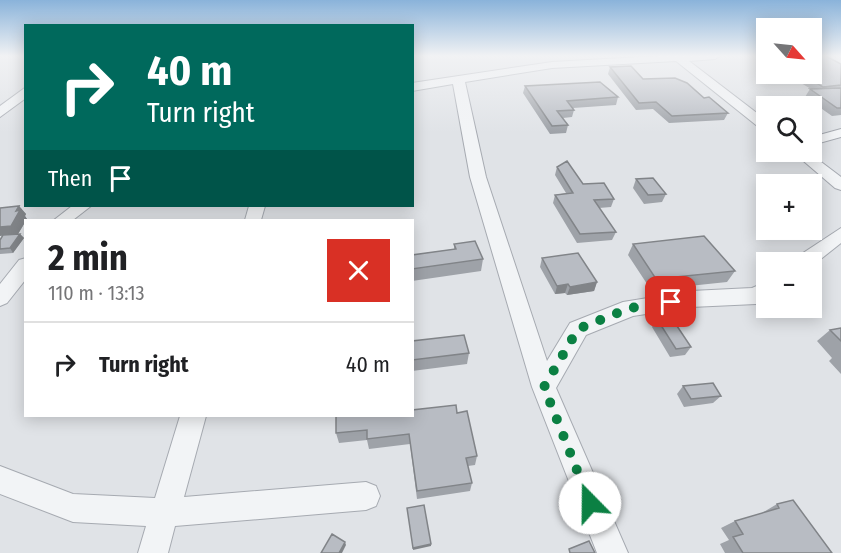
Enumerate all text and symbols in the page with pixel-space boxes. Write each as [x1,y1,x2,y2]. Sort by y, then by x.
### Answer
north arrow [756,18,822,84]
map controls [756,18,822,318]
text: 40 m [147,46,232,96]
icon: right [48,48,126,126]
button: search [756,96,822,162]
text: Turn right [147,97,255,129]
icon: arrive [104,162,137,195]
text: Then [48,165,92,192]
button: + [756,174,822,240]
text: 2 min [48,236,128,280]
button: close [327,239,390,302]
button: − [756,252,822,318]
pin [645,276,696,327]
text: 110 m · 13:13 [48,281,145,305]
icon: arrive [654,285,687,318]
icon: right [48,348,81,381]
text: Turn right [99,351,188,378]
text: 40 m [346,351,390,378]
position arrow [558,471,622,535]

